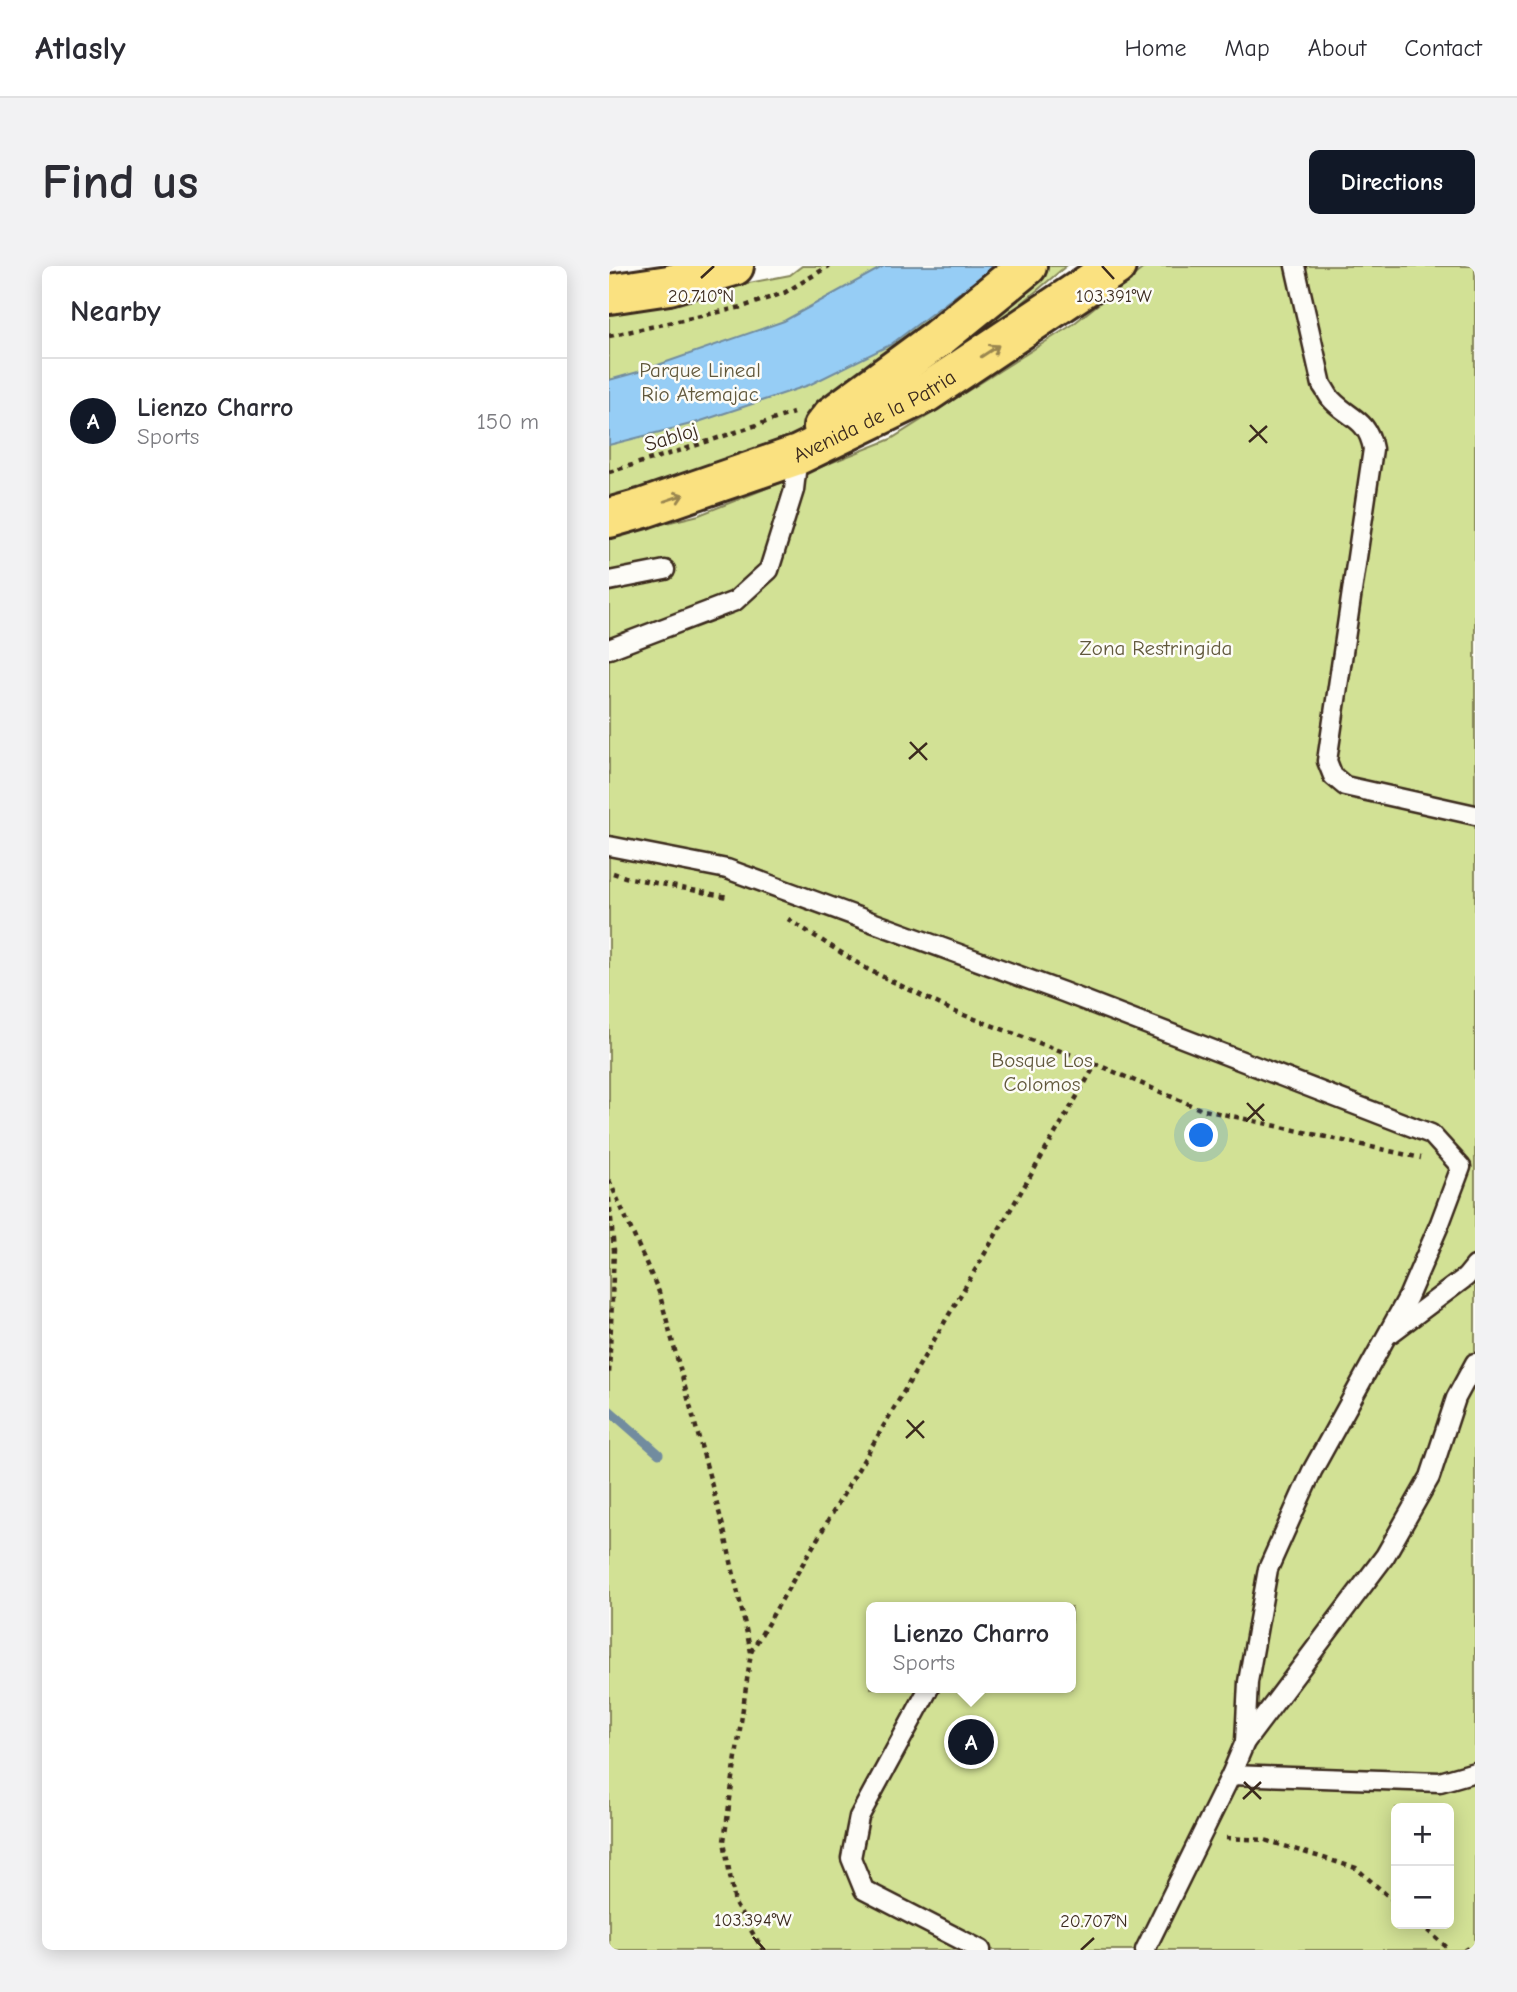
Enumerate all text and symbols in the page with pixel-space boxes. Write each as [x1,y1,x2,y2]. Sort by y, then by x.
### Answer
text: Atlasly [35,29,126,67]
text: Home [1125,34,1186,62]
text: Map [1224,34,1270,62]
text: About [1308,34,1366,62]
text: Contact [1404,34,1482,62]
button: Directions [1309,150,1475,214]
text: Find us [42,154,198,210]
text: 20.710°N [668,286,734,307]
text: 103.391°W [1076,286,1152,307]
text: Nearby [70,294,161,329]
one-way arrow [980,344,999,358]
park label: Parque Lineal Rio Atemajac [639,358,761,406]
street label: Avenida de la Patria [789,365,960,468]
text: Lienzo Charro [137,393,294,423]
text: A [87,408,99,435]
text: 150 m [477,408,539,435]
street label: Sabloj [642,418,700,456]
text: Sports [137,423,199,450]
one-way arrow [663,491,685,503]
park label: Zona Restringida [1080,636,1232,660]
park label: Bosque Los Colomos [991,1048,1093,1096]
your location [1184,1118,1218,1152]
popup [866,1602,1076,1693]
text: Lienzo Charro [893,1619,1049,1649]
text: Sports [893,1649,955,1676]
pin: A [948,1716,994,1768]
map controls [1391,1803,1454,1929]
button: + [1391,1803,1454,1866]
button: − [1391,1866,1454,1929]
text: 103.394°W [714,1910,792,1931]
text: 20.707°N [1060,1911,1128,1932]

